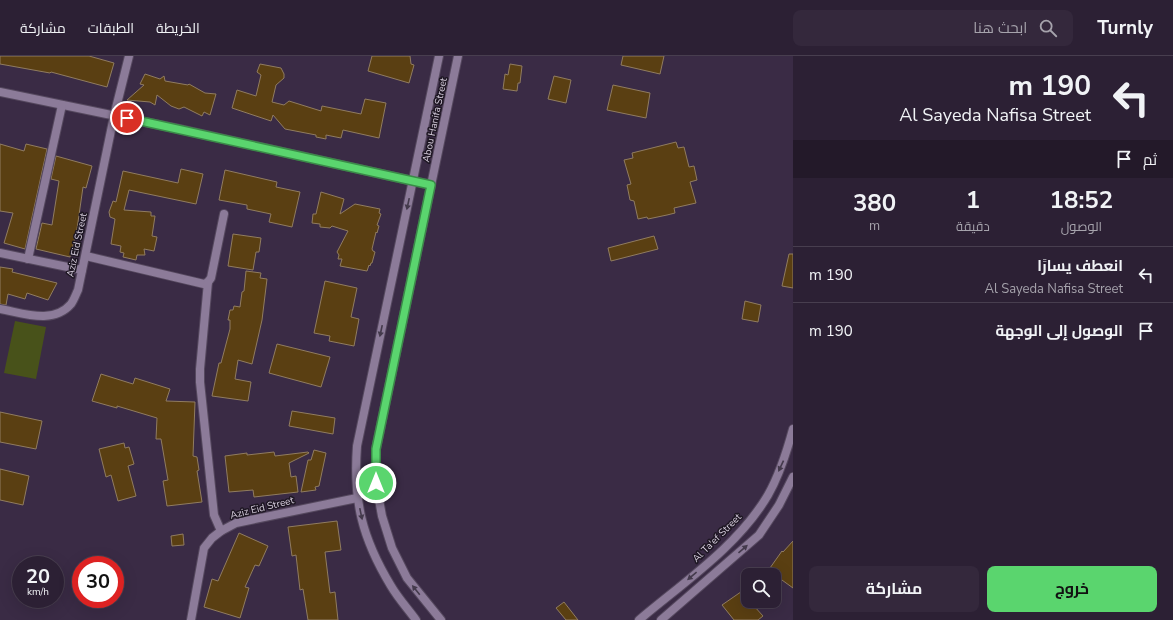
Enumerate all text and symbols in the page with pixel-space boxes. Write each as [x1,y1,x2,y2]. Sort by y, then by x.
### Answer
search box [793,10,1073,46]
text: Turnly [1097,15,1153,41]
icon: search [1037,17,1059,39]
text: ابحث هنا [973,18,1027,38]
text: مشاركة [20,19,66,38]
text: الطبقات [88,19,134,38]
text: الخريطة [156,19,200,38]
text: 190 m [1008,67,1091,105]
icon: left [1105,72,1157,124]
street label: Abou Hanifa Street [419,76,451,164]
pin [110,101,144,135]
text: Al Sayeda Nafisa Street [899,103,1091,127]
icon: arrive [116,107,138,129]
icon: arrive [1113,148,1135,170]
text: ثم [1143,150,1157,170]
text: 1 [966,184,980,216]
text: 18:52 [1050,184,1113,216]
text: 380 [853,187,896,219]
one-way arrow [404,198,410,210]
street label: Aziz Eid Street [63,211,91,278]
text: m [869,217,880,235]
text: دقيقة [956,218,990,236]
text: الوصول [1061,218,1102,236]
text: انعطف يسارًا [1037,256,1123,276]
icon: left [1135,264,1157,286]
text: 190 m [809,265,853,285]
text: Al Sayeda Nafisa Street [984,280,1123,298]
icon: arrive [1135,320,1157,342]
text: 190 m [809,321,853,341]
text: الوصول إلى الوجهة [995,321,1123,341]
one-way arrow [378,325,384,337]
one-way arrow [778,460,785,472]
position arrow [355,462,397,504]
street label: Aziz Eid Street [229,493,296,523]
one-way arrow [358,508,364,520]
street label: Al Ta'ef Street [689,510,745,566]
one-way arrow [738,544,748,553]
speed limit sign: 30 [72,556,124,608]
text: 20 [26,563,50,590]
button: مشاركة [809,566,979,612]
button: خروج [987,566,1157,612]
map controls [741,568,781,608]
button: search [741,568,781,608]
one-way arrow [686,572,697,581]
one-way arrow [412,584,421,595]
text: km/h [27,585,49,599]

